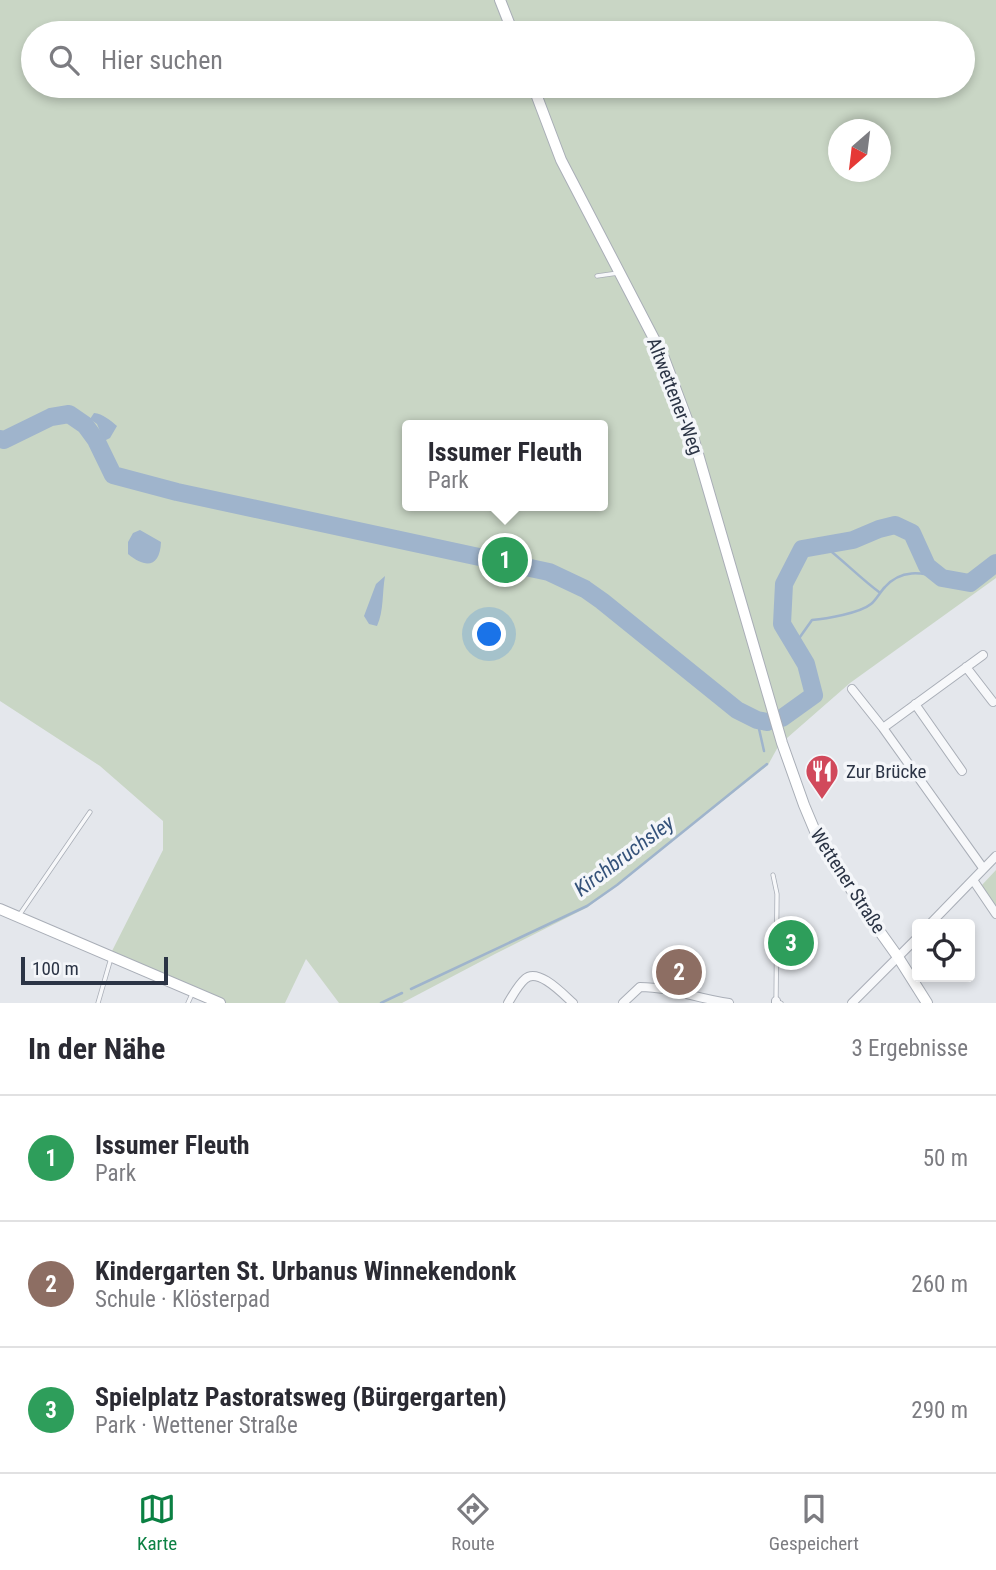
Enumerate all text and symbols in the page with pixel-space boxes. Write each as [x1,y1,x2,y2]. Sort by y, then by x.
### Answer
search box [21,21,975,98]
icon: search [45,41,83,79]
text: Hier suchen [101,45,223,75]
north arrow [828,119,891,182]
street label: Altwettener-Weg [642,334,708,458]
popup [402,420,608,511]
text: Issumer Fleuth [428,437,582,467]
text: Park [428,467,469,494]
pin: 1 [482,534,528,586]
your location [472,617,506,651]
restaurant icon: Zur Brücke [803,752,841,801]
place label: Zur Brücke [846,760,927,783]
water label: Kirchbruchsley [570,811,679,901]
street label: Wettener Straße [806,824,890,938]
pin: 3 [768,917,814,969]
map controls [912,919,975,982]
button: locate [912,919,975,982]
pin: 2 [656,946,702,998]
scale bar [21,954,168,986]
text: 100 m [32,957,79,980]
text: In der Nähe [28,1031,165,1066]
text: 3 Ergebnisse [851,1035,968,1062]
text: Issumer Fleuth [95,1130,250,1160]
text: 1 [45,1145,57,1172]
text: 50 m [923,1145,968,1172]
text: Park [95,1160,136,1187]
text: Kindergarten St. Urbanus Winnekendonk [95,1256,516,1286]
text: 2 [45,1271,57,1298]
text: 260 m [911,1271,968,1298]
text: Schule · Klösterpad [95,1286,270,1313]
text: Spielplatz Pastoratsweg (Bürgergarten) [95,1382,507,1412]
text: 3 [45,1397,57,1424]
text: 290 m [911,1397,968,1424]
text: Park · Wettener Straße [95,1412,298,1439]
tab: Karte [137,1490,177,1555]
tab: Route [451,1490,495,1555]
tab: Gespeichert [769,1490,859,1555]

